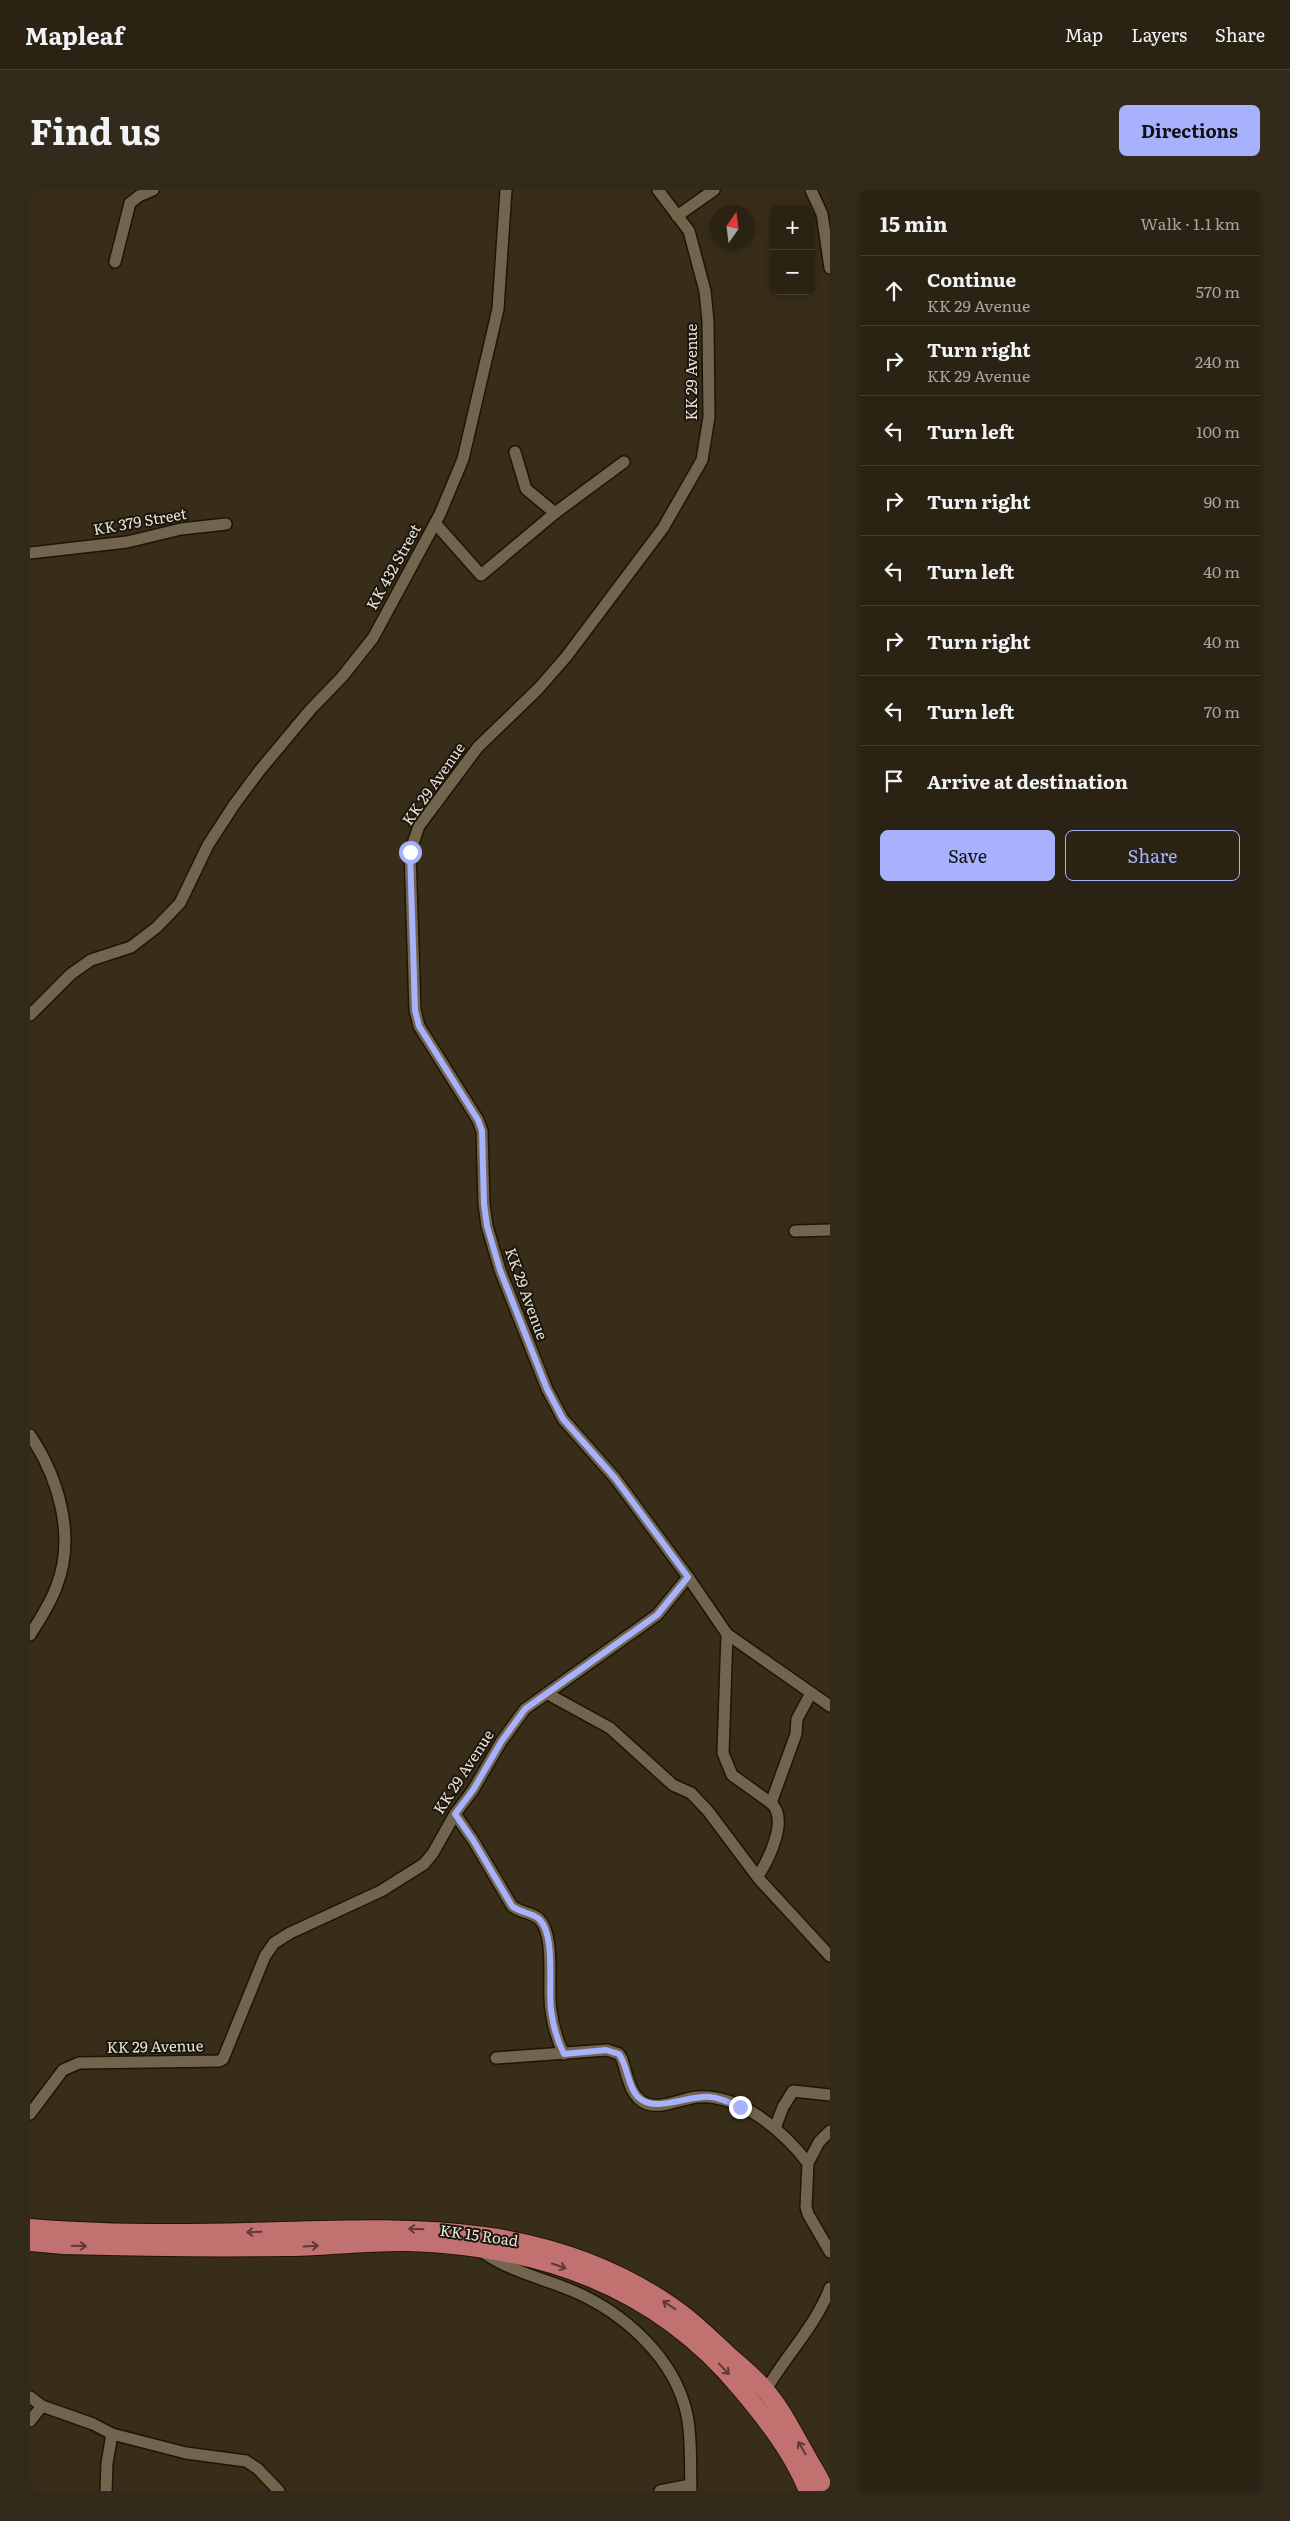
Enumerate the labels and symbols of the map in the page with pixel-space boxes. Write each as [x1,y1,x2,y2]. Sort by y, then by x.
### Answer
north arrow [710,205,755,250]
street label: KK 29 Avenue [679,323,702,420]
street label: KK 379 Street [91,501,188,540]
street label: KK 432 Street [360,519,426,613]
street label: KK 29 Avenue [396,737,470,829]
route start [399,841,422,864]
street label: KK 29 Avenue [500,1244,555,1343]
street label: KK 29 Avenue [427,1724,499,1818]
street label: KK 29 Avenue [106,2033,204,2058]
route end [729,2096,752,2119]
street label: KK 15 Road [439,2218,520,2251]
one-way arrow [409,2224,425,2234]
one-way arrow [246,2227,262,2237]
one-way arrow [70,2241,86,2251]
one-way arrow [303,2241,319,2250]
one-way arrow [550,2261,566,2271]
one-way arrow [662,2300,676,2310]
one-way arrow [718,2363,730,2376]
one-way arrow [796,2442,806,2456]

